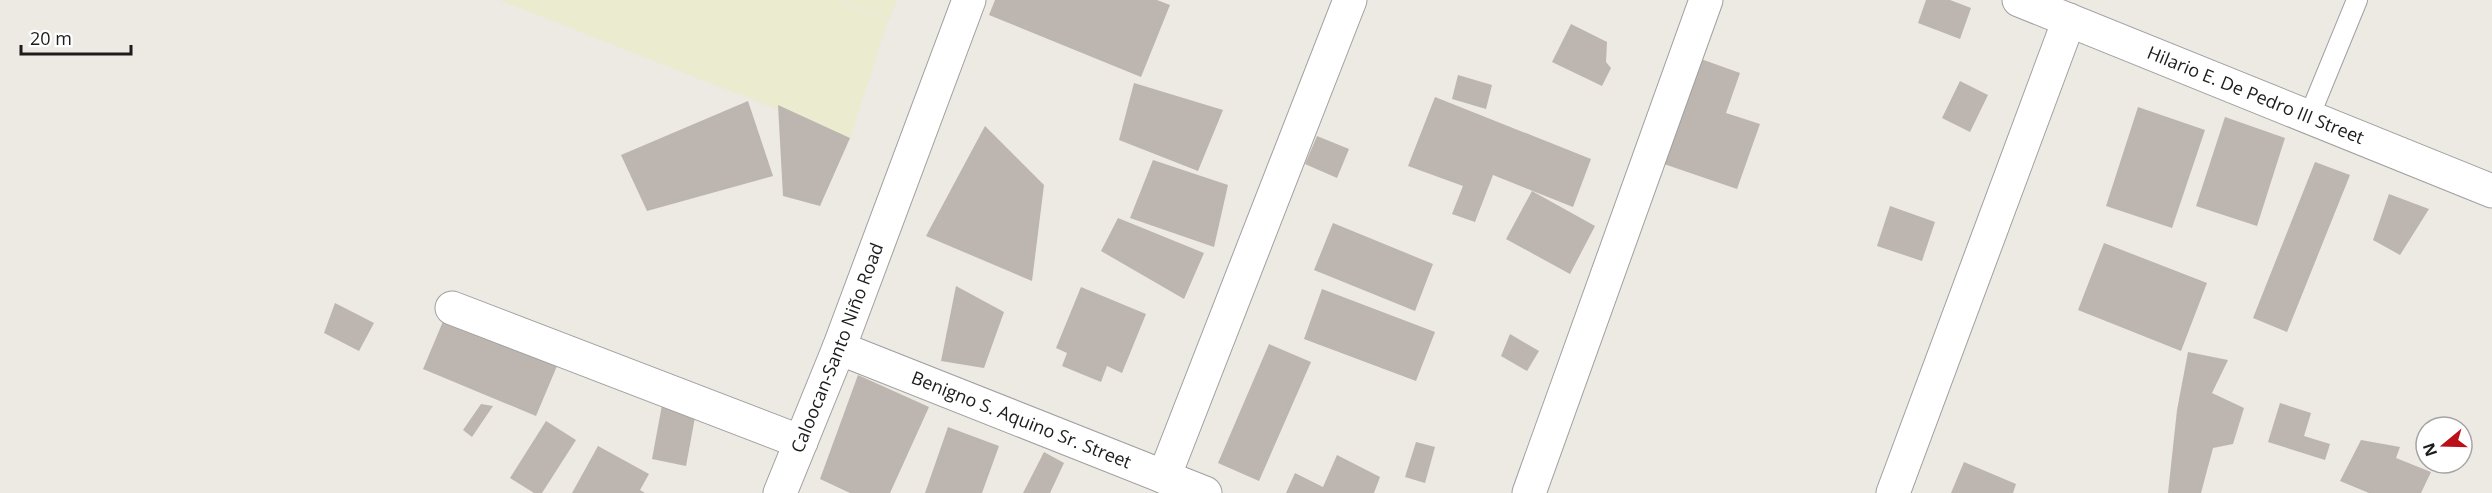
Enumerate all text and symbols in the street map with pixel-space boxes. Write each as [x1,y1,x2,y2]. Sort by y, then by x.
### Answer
scale bar [21,18,130,56]
text: 20 m [30,26,72,50]
street label: Hilario E. De Pedro III Street [2144,40,2368,149]
street label: Caloocan-Santo Niño Road [785,239,888,456]
street label: Benigno S. Aquino Sr. Street [908,365,1135,474]
north arrow [2414,415,2474,475]
text: N [2417,440,2442,460]

